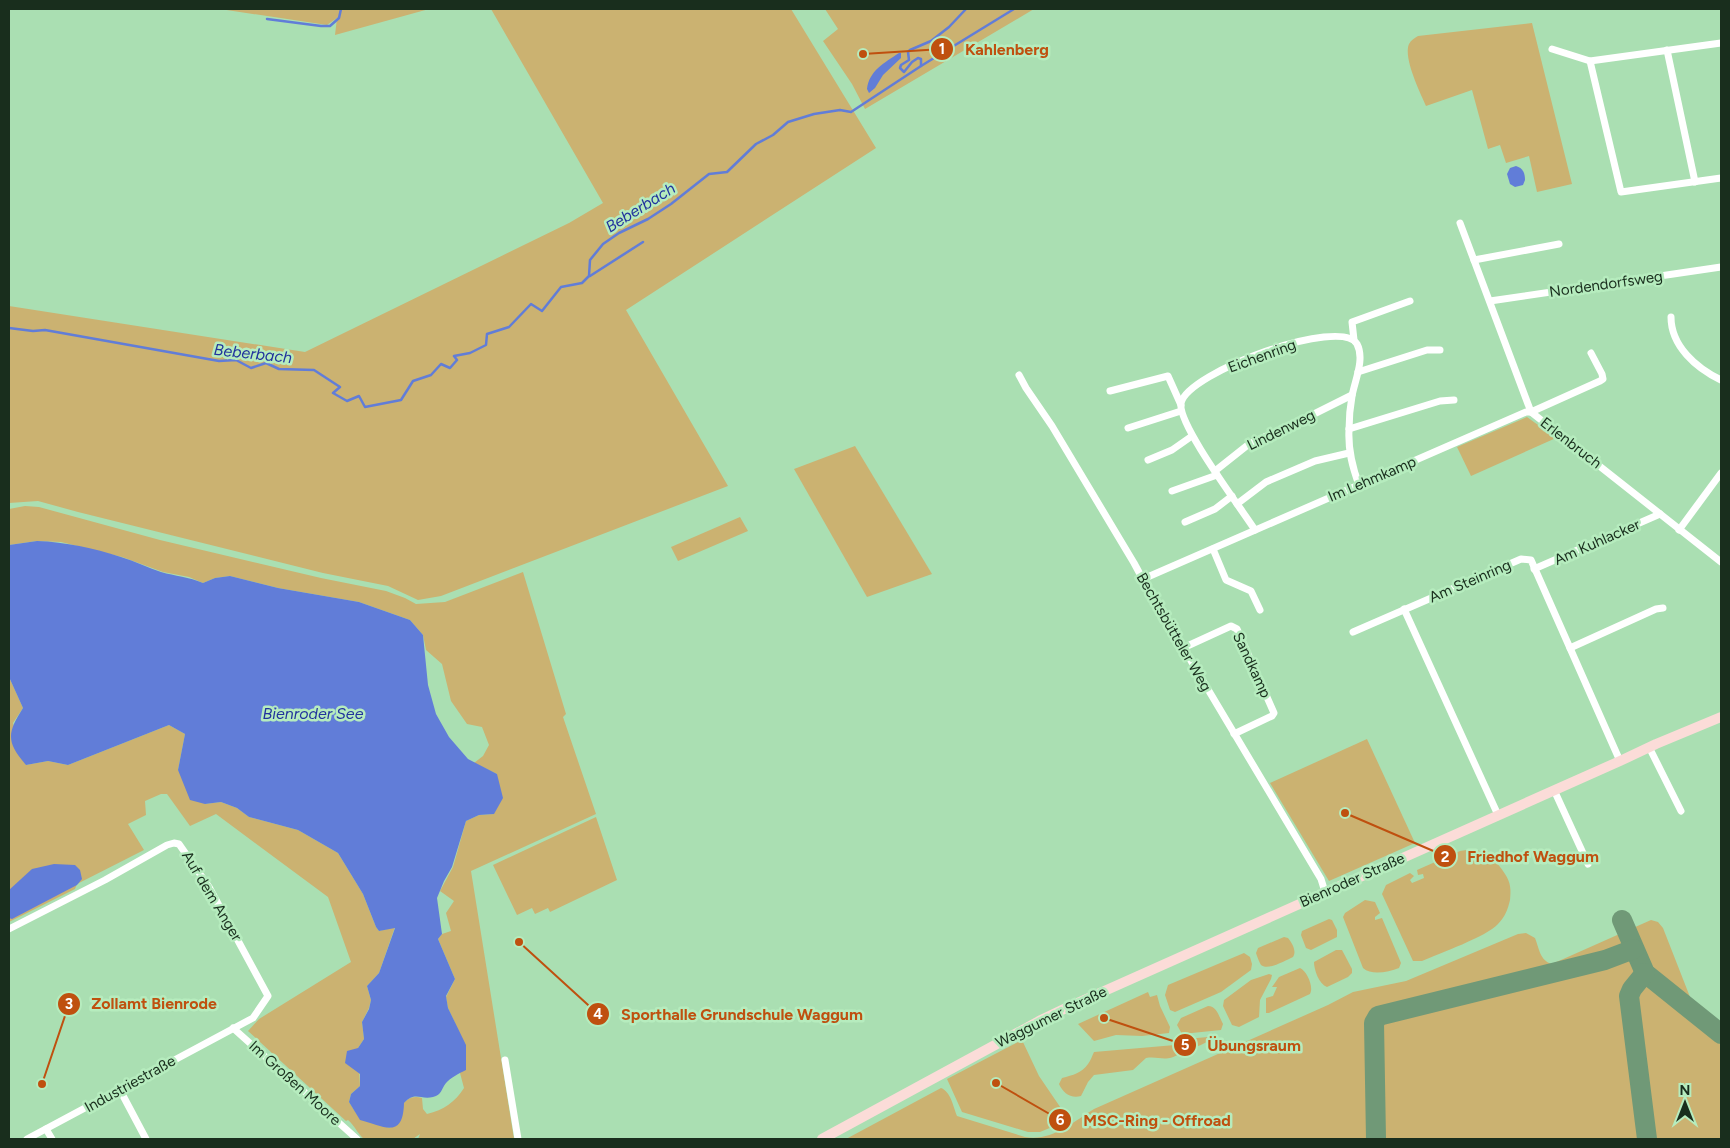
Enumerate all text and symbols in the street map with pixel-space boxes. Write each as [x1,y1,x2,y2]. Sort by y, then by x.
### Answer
callout: Kahlenberg [930,34,1058,65]
text: 1 [939,40,945,58]
text: Kahlenberg [965,40,1049,59]
water label: Beberbach [602,179,679,236]
street label: Nordendorfsweg [1548,267,1664,301]
street label: Eichenring [1225,335,1299,377]
water label: Beberbach [213,340,293,367]
street label: Lindenweg [1244,406,1318,454]
street label: Erlenbruch [1537,414,1605,472]
street label: Im Lehmkamp [1325,452,1419,506]
street label: Am Kuhlacker [1551,515,1643,569]
street label: Am Steinring [1426,556,1514,606]
street label: Bechtsbütteler Weg [1133,569,1215,695]
street label: Sandkamp [1229,629,1275,701]
water label: Bienroder See [263,704,364,723]
callout: Friedhof Waggum [1432,841,1609,872]
text: Friedhof Waggum [1467,847,1599,866]
street label: Auf dem Anger [178,848,246,944]
text: 2 [1441,848,1450,866]
street label: Bienroder Straße [1297,849,1407,911]
street label: Waggumer Straße [992,982,1110,1052]
callout: Zollamt Bienrode [56,988,227,1019]
text: Zollamt Bienrode [91,994,217,1013]
text: 3 [65,995,73,1013]
callout: Sporthalle Grundschule Waggum [586,999,873,1030]
text: 4 [593,1005,603,1023]
text: Sporthalle Grundschule Waggum [621,1005,863,1024]
callout: Übungsraum [1172,1030,1311,1061]
text: 5 [1181,1036,1190,1054]
text: Übungsraum [1207,1036,1301,1055]
street label: Im Großen Moore [245,1037,345,1129]
street label: Industriestraße [81,1052,179,1116]
north arrow [1660,1078,1710,1128]
text: N [1680,1082,1690,1099]
callout: MSC-Ring - Offroad [1048,1104,1240,1135]
text: 6 [1056,1111,1065,1129]
text: MSC-Ring - Offroad [1083,1111,1231,1130]

